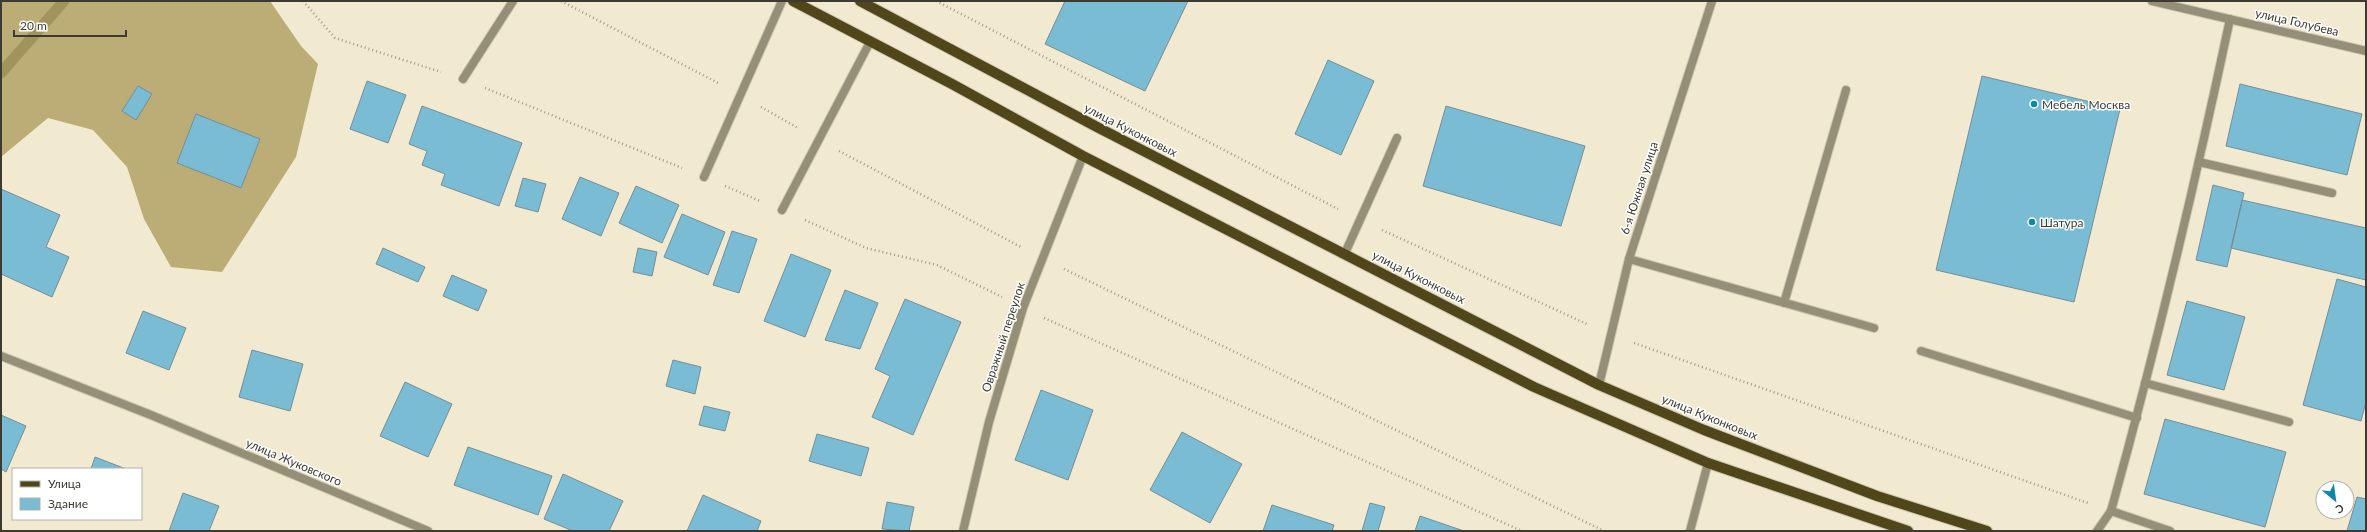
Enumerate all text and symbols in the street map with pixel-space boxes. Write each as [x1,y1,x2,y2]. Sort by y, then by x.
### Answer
street label: улица Голубева [2254,5,2340,39]
scale bar [14,12,126,38]
text: 20 m [20,18,47,33]
place label: Мебель Москва [2042,97,2130,112]
marker: Мебель Москва [2029,99,2039,109]
street label: улица Куконковых [1082,100,1180,160]
street label: 6-я Южная улица [1617,140,1661,236]
place label: Шатура [2040,215,2084,230]
marker: Шатура [2027,217,2037,227]
street label: улица Куконковых [1370,247,1468,307]
street label: Овражный переулок [978,279,1028,394]
street label: улица Куконковых [1660,391,1760,443]
street label: улица Жуковского [244,435,344,489]
legend [12,468,142,520]
text: Улица [48,476,81,491]
north arrow [2315,480,2355,520]
text: Здание [48,496,88,511]
text: С [2333,502,2346,517]

